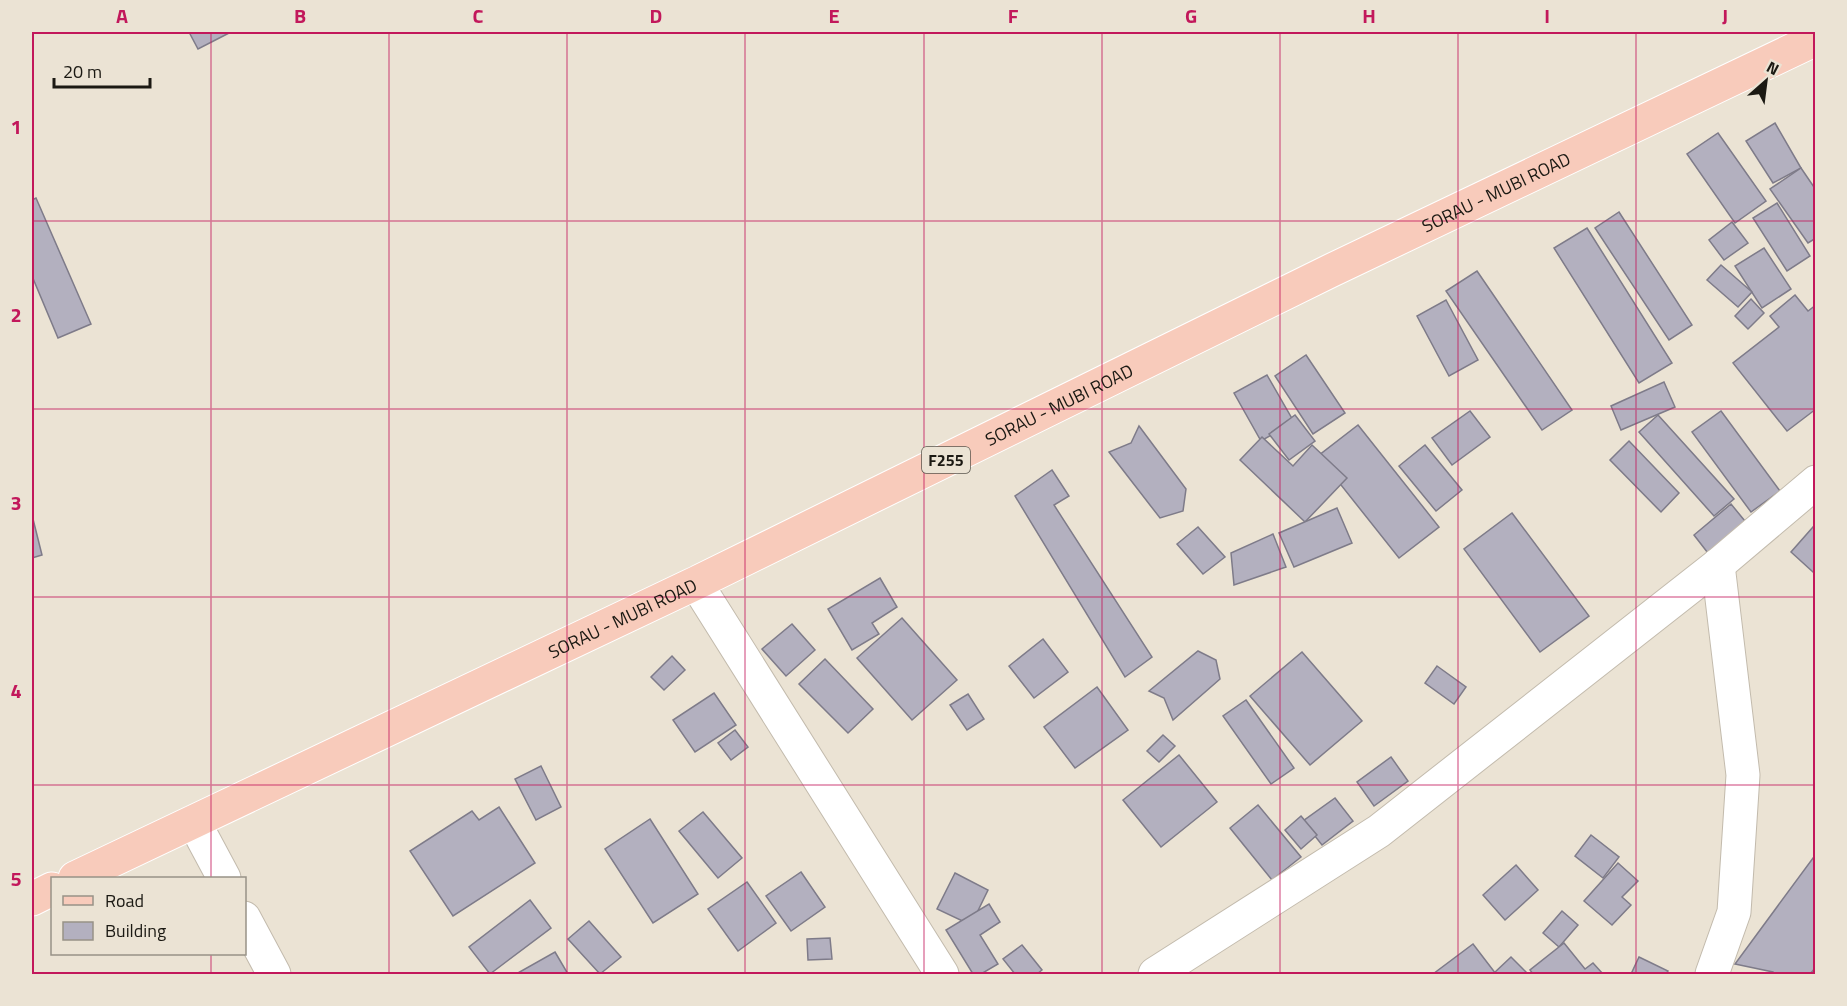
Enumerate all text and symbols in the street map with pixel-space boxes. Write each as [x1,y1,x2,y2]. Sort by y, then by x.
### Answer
text: A [116,0,128,31]
text: B [294,0,306,31]
text: C [473,0,484,31]
text: D [650,0,662,31]
text: E [828,0,840,31]
text: F [1008,0,1019,31]
text: G [1185,0,1197,31]
text: H [1362,0,1376,31]
text: I [1544,0,1550,31]
text: J [1722,0,1728,31]
scale bar [54,51,150,89]
north arrow [1736,51,1796,111]
text: N [1763,55,1784,81]
text: 20 m [63,58,102,85]
text: 1 [10,111,22,142]
street label: SORAU - MUBI ROAD [1417,145,1575,239]
text: 2 [10,299,22,330]
street label: SORAU - MUBI ROAD [980,357,1138,452]
road number: F255 [922,447,970,473]
text: 3 [10,487,22,518]
street label: SORAU - MUBI ROAD [543,571,701,665]
text: 4 [10,675,22,706]
text: 5 [10,863,22,894]
legend [51,877,246,955]
text: Road [105,887,144,914]
text: Building [105,917,166,944]

